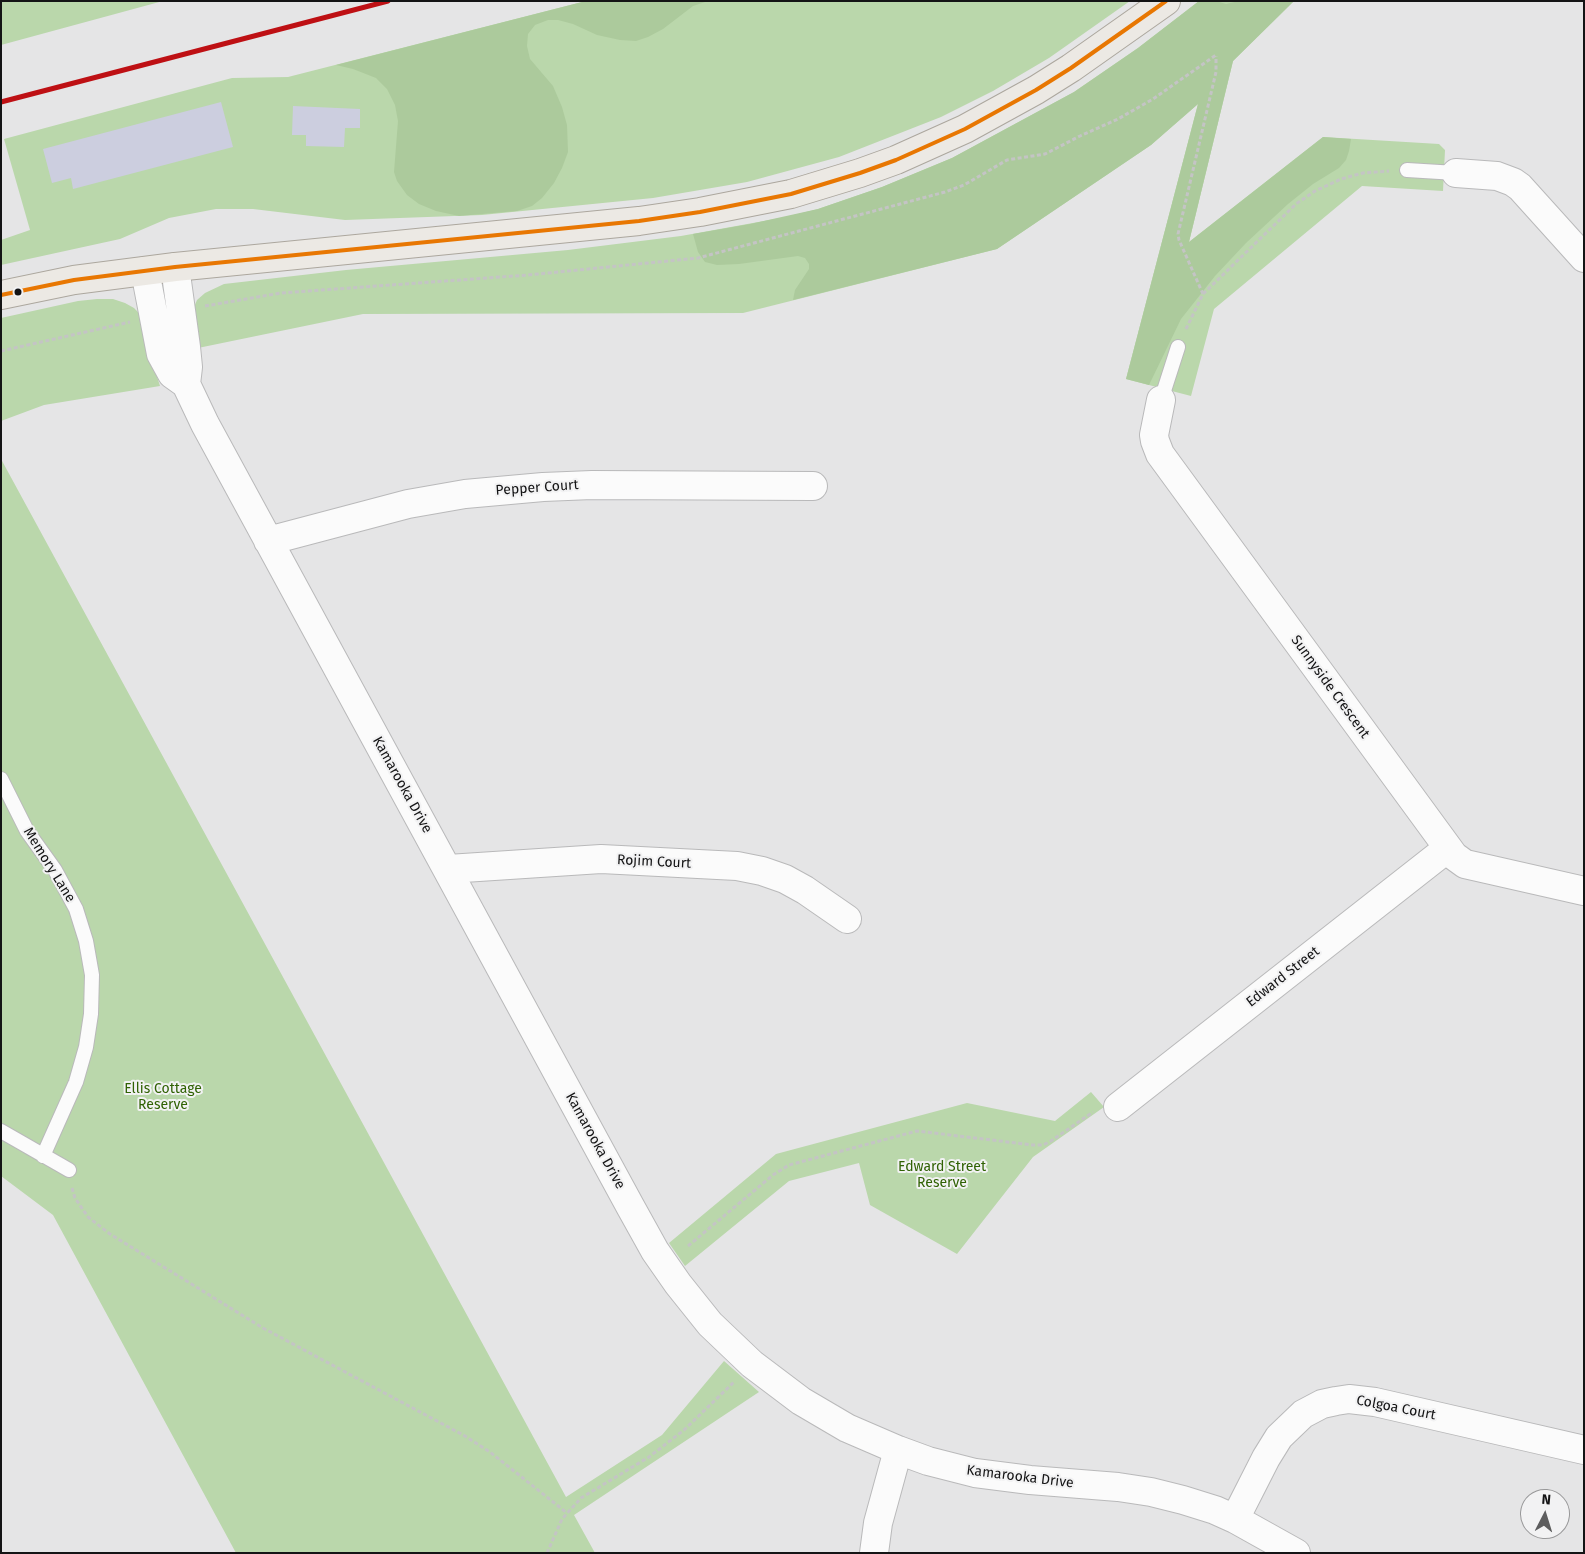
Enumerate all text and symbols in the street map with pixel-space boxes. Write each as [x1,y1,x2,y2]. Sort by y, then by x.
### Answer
unlabelled marker [13,287,23,297]
street label: Pepper Court [495,477,579,499]
street label: Sunnyside Crescent [1287,632,1373,742]
street label: Kamarooka Drive [369,734,435,836]
street label: Memory Lane [19,825,79,905]
street label: Rojim Court [616,852,692,872]
street label: Edward Street [1243,943,1323,1011]
park label: Ellis Cottage Reserve [124,1081,202,1114]
street label: Kamarooka Drive [562,1090,628,1192]
park label: Edward Street Reserve [898,1159,986,1192]
street label: Colgoa Court [1355,1392,1437,1424]
street label: Kamarooka Drive [965,1462,1075,1492]
north arrow [1520,1489,1570,1539]
text: N [1541,1491,1552,1508]

